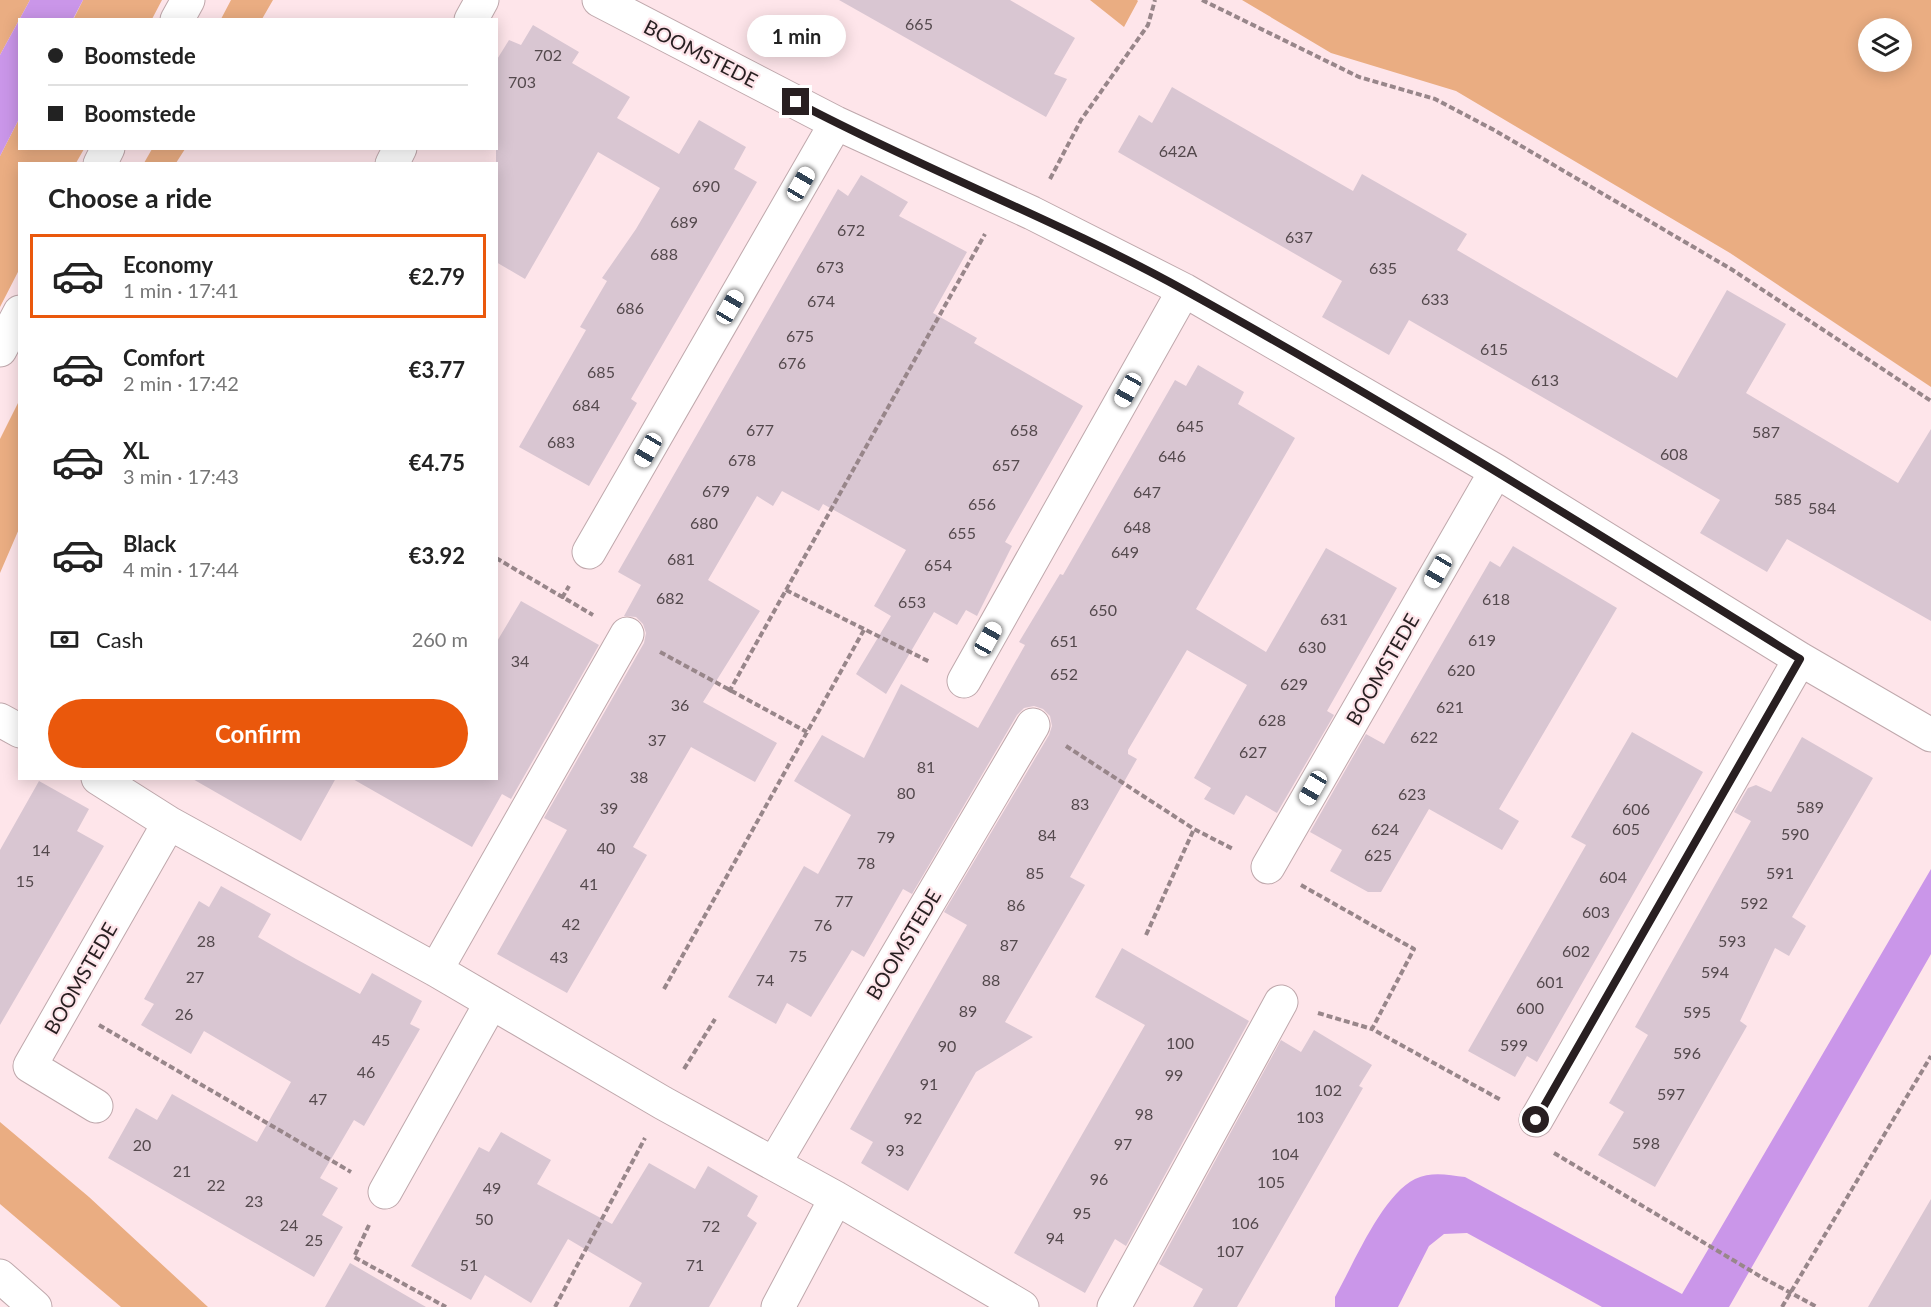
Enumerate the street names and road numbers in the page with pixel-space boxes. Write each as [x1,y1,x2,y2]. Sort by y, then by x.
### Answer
street label: BOOMSTEDE [640,14,762,92]
street label: BOOMSTEDE [1340,609,1424,729]
street label: BOOMSTEDE [861,884,945,1004]
street label: BOOMSTEDE [38,918,122,1038]

